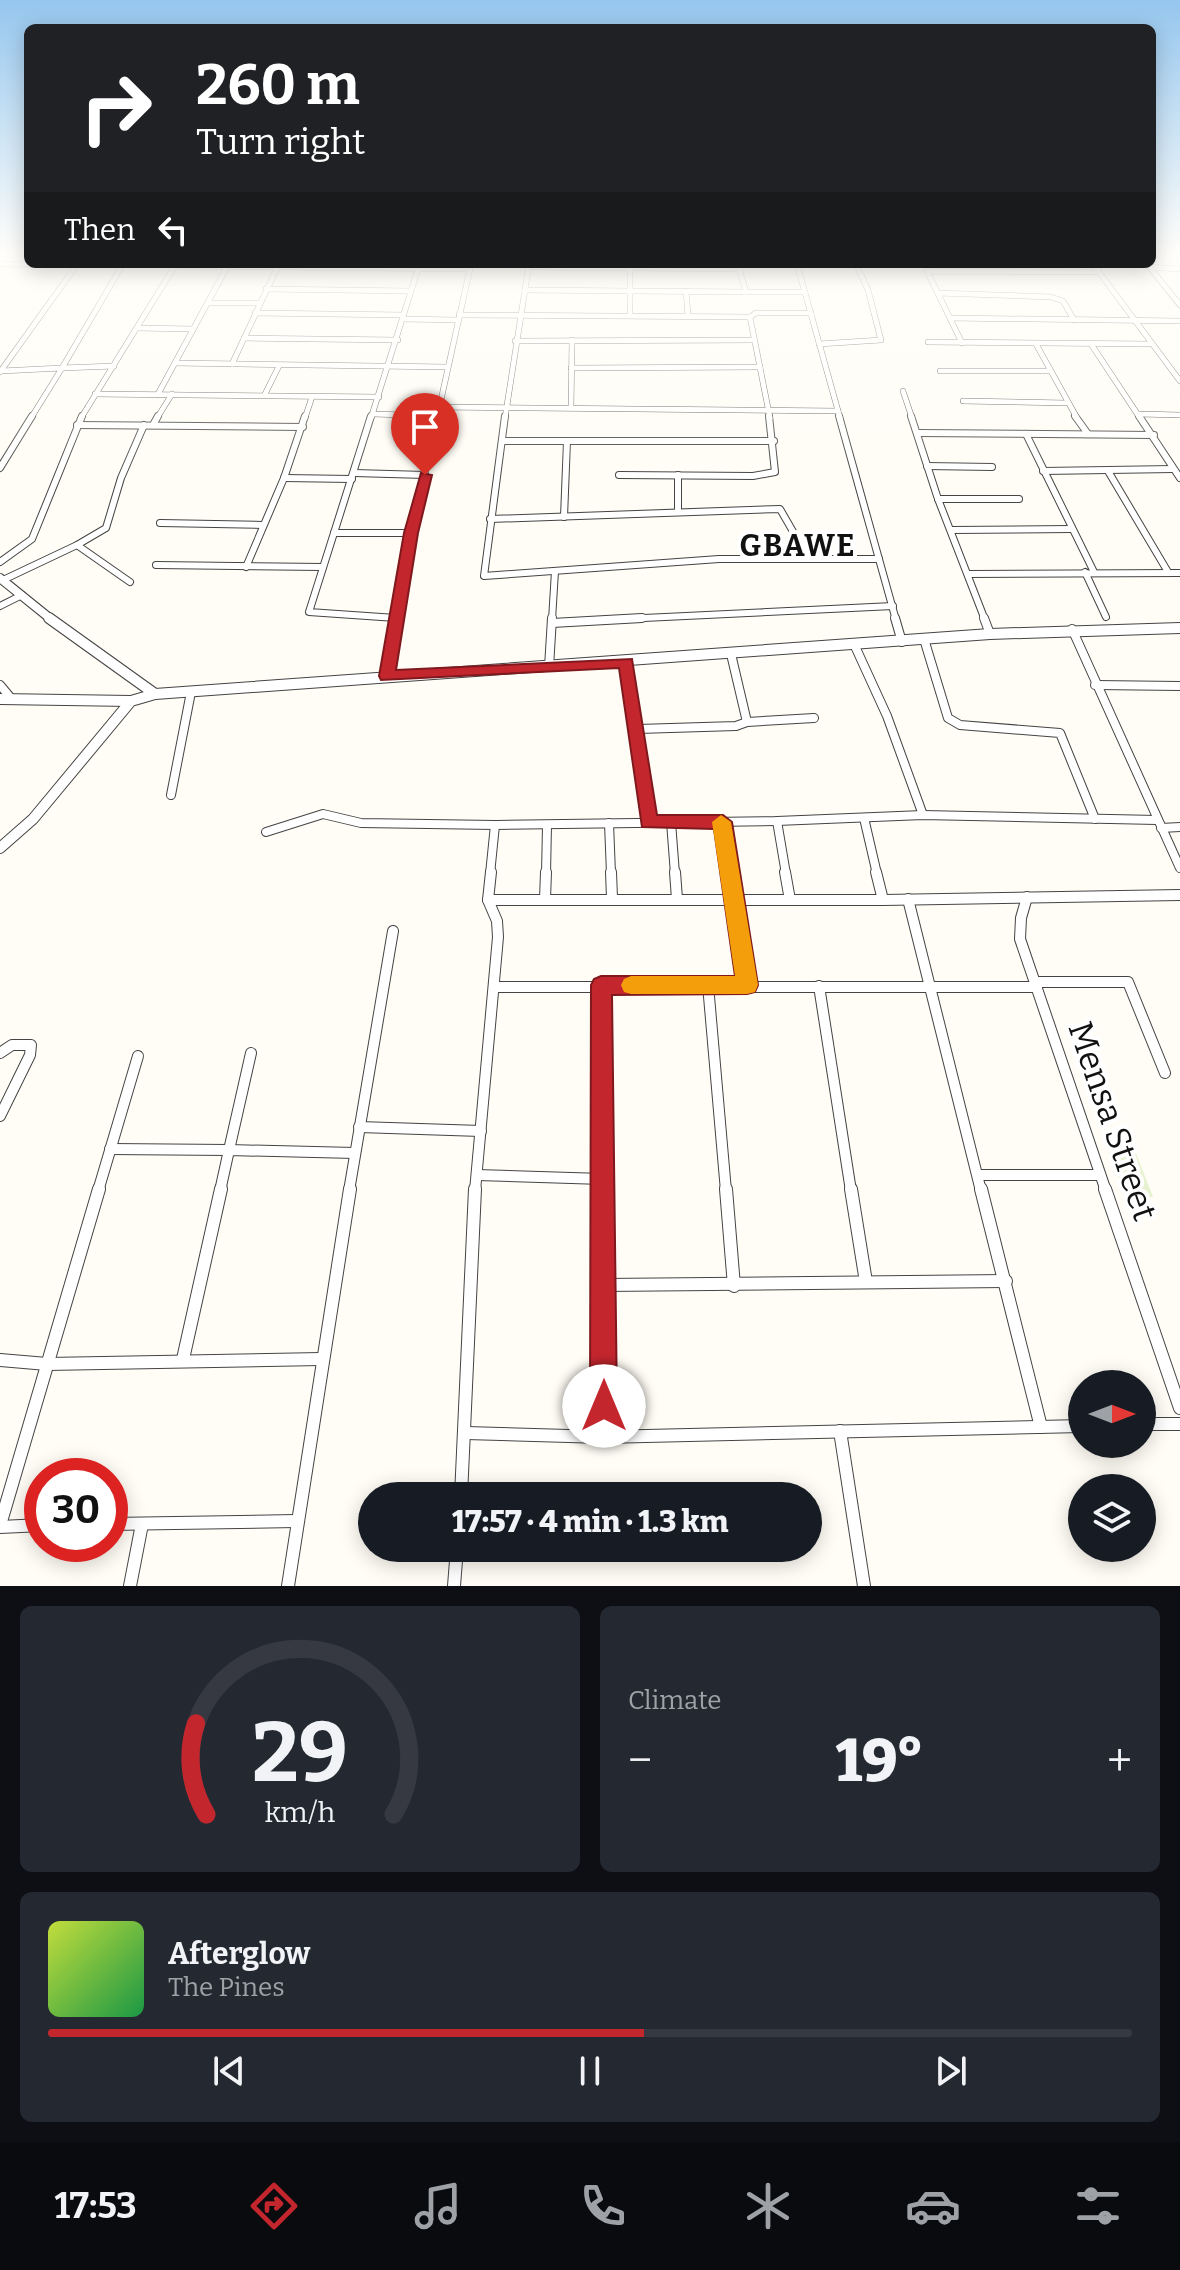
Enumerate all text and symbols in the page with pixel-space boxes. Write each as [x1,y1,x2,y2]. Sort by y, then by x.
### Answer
text: 260 m [196,52,360,119]
icon: right [64,56,168,160]
text: Turn right [196,120,365,164]
icon: left [151,208,195,252]
text: Then [64,212,135,248]
pin [391,393,459,475]
icon: arrive [403,405,447,449]
district label: GBAWE [739,528,857,564]
street label: Mensa Street [1059,1016,1166,1226]
position arrow [562,1364,646,1448]
north arrow [1068,1370,1156,1458]
map controls [1068,1370,1156,1562]
speed limit sign: 30 [24,1458,128,1562]
button: layers [1068,1474,1156,1562]
text: 17:57 · 4 min · 1.3 km [452,1504,728,1540]
text: Climate [628,1685,722,1716]
text: 29 [252,1703,348,1803]
text: 19° [835,1725,924,1797]
text: − [628,1734,652,1787]
text: + [1107,1734,1132,1787]
text: km/h [265,1795,336,1830]
text: Afterglow [168,1936,310,1972]
text: The Pines [168,1972,285,2003]
icon: previous [207,2049,251,2093]
icon: pause [568,2049,612,2093]
icon: next [929,2049,973,2093]
icon: directions [246,2178,302,2234]
icon: music [410,2178,466,2234]
icon: phone [575,2178,631,2234]
icon: climate [740,2178,796,2234]
icon: car [905,2178,961,2234]
icon: filters [1070,2178,1126,2234]
text: 17:53 [54,2184,137,2228]

